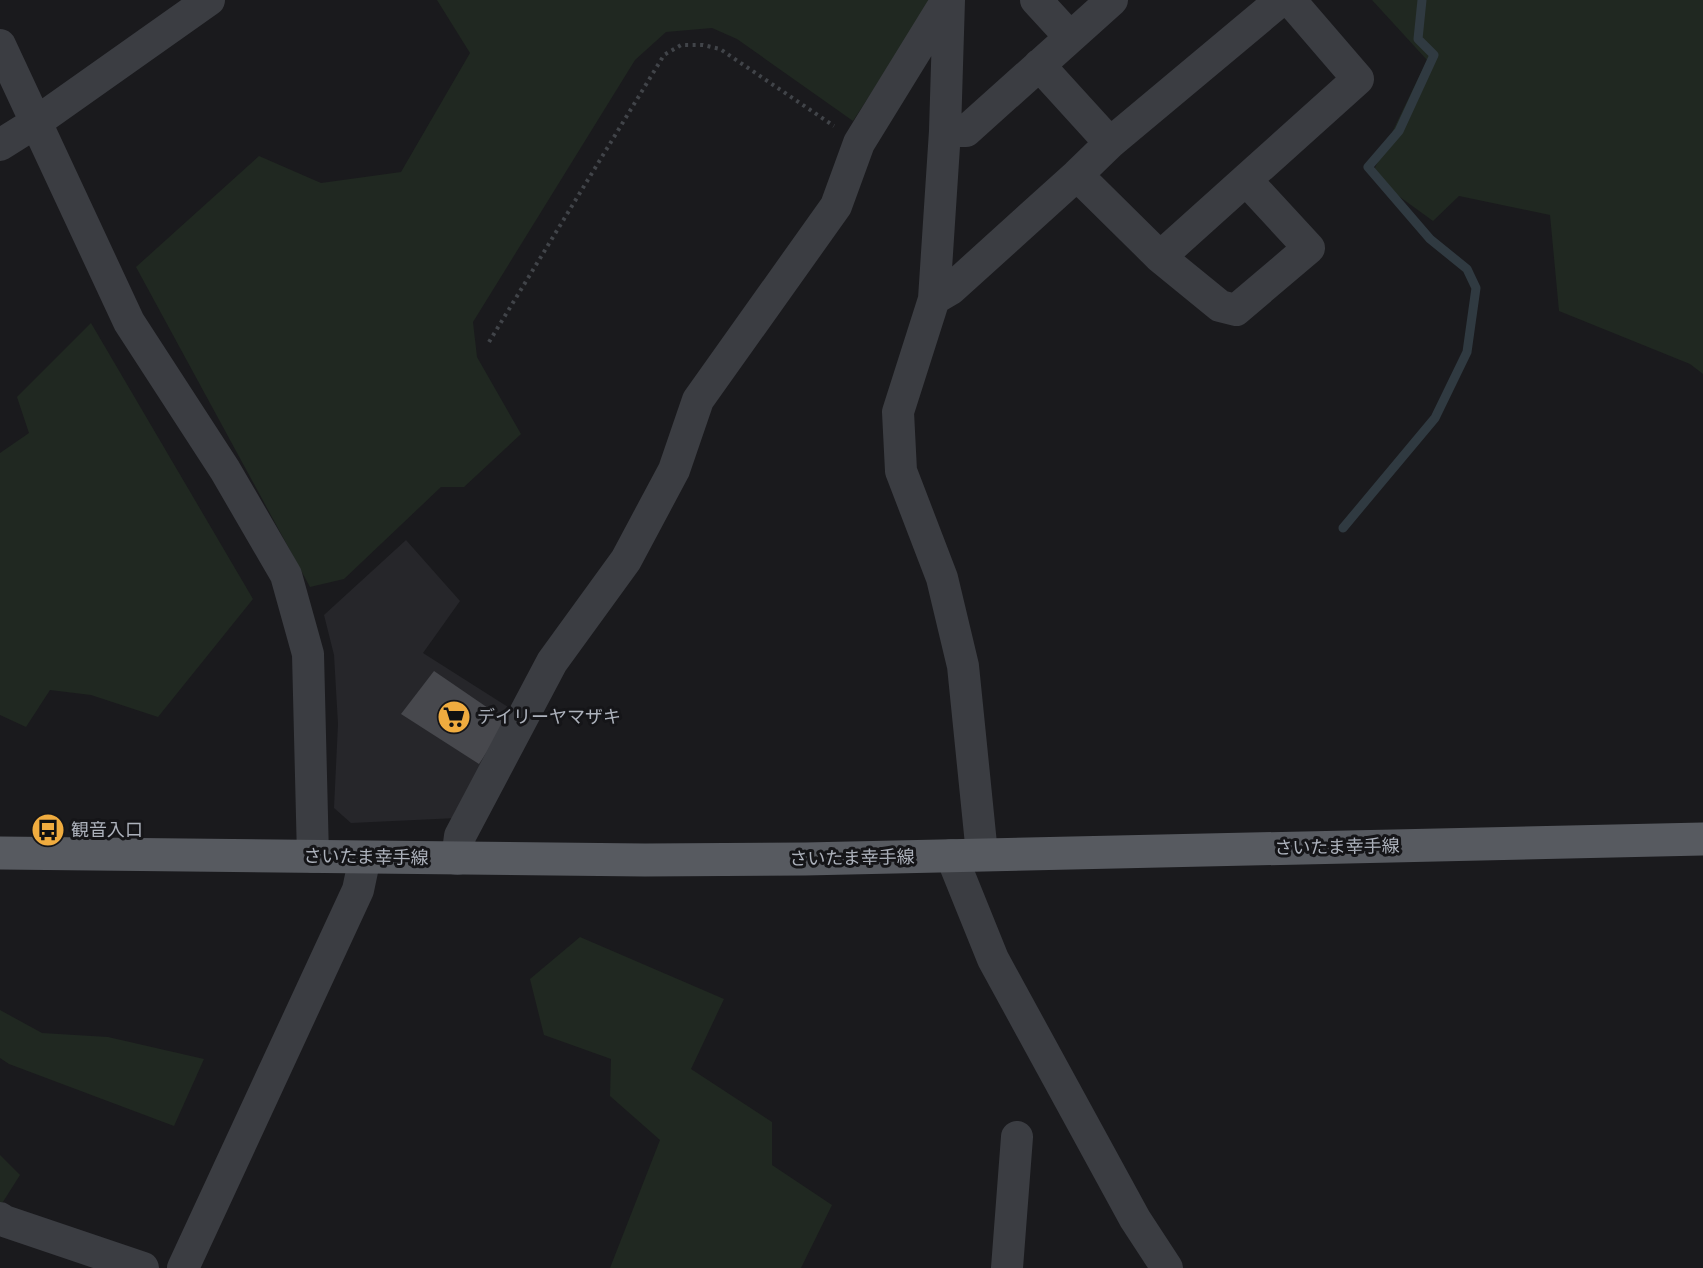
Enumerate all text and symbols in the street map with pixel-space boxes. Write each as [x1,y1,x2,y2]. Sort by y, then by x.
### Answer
supermarket icon: デイリーヤマザキ [436,699,472,735]
place label: デイリーヤマザキ [477,705,621,729]
bus stop icon: 観音入口 [30,812,66,848]
place label: 観音入口 [71,818,143,842]
street label: さいたま幸手線 [1274,834,1400,860]
street label: さいたま幸手線 [303,844,429,870]
street label: さいたま幸手線 [789,845,915,871]

